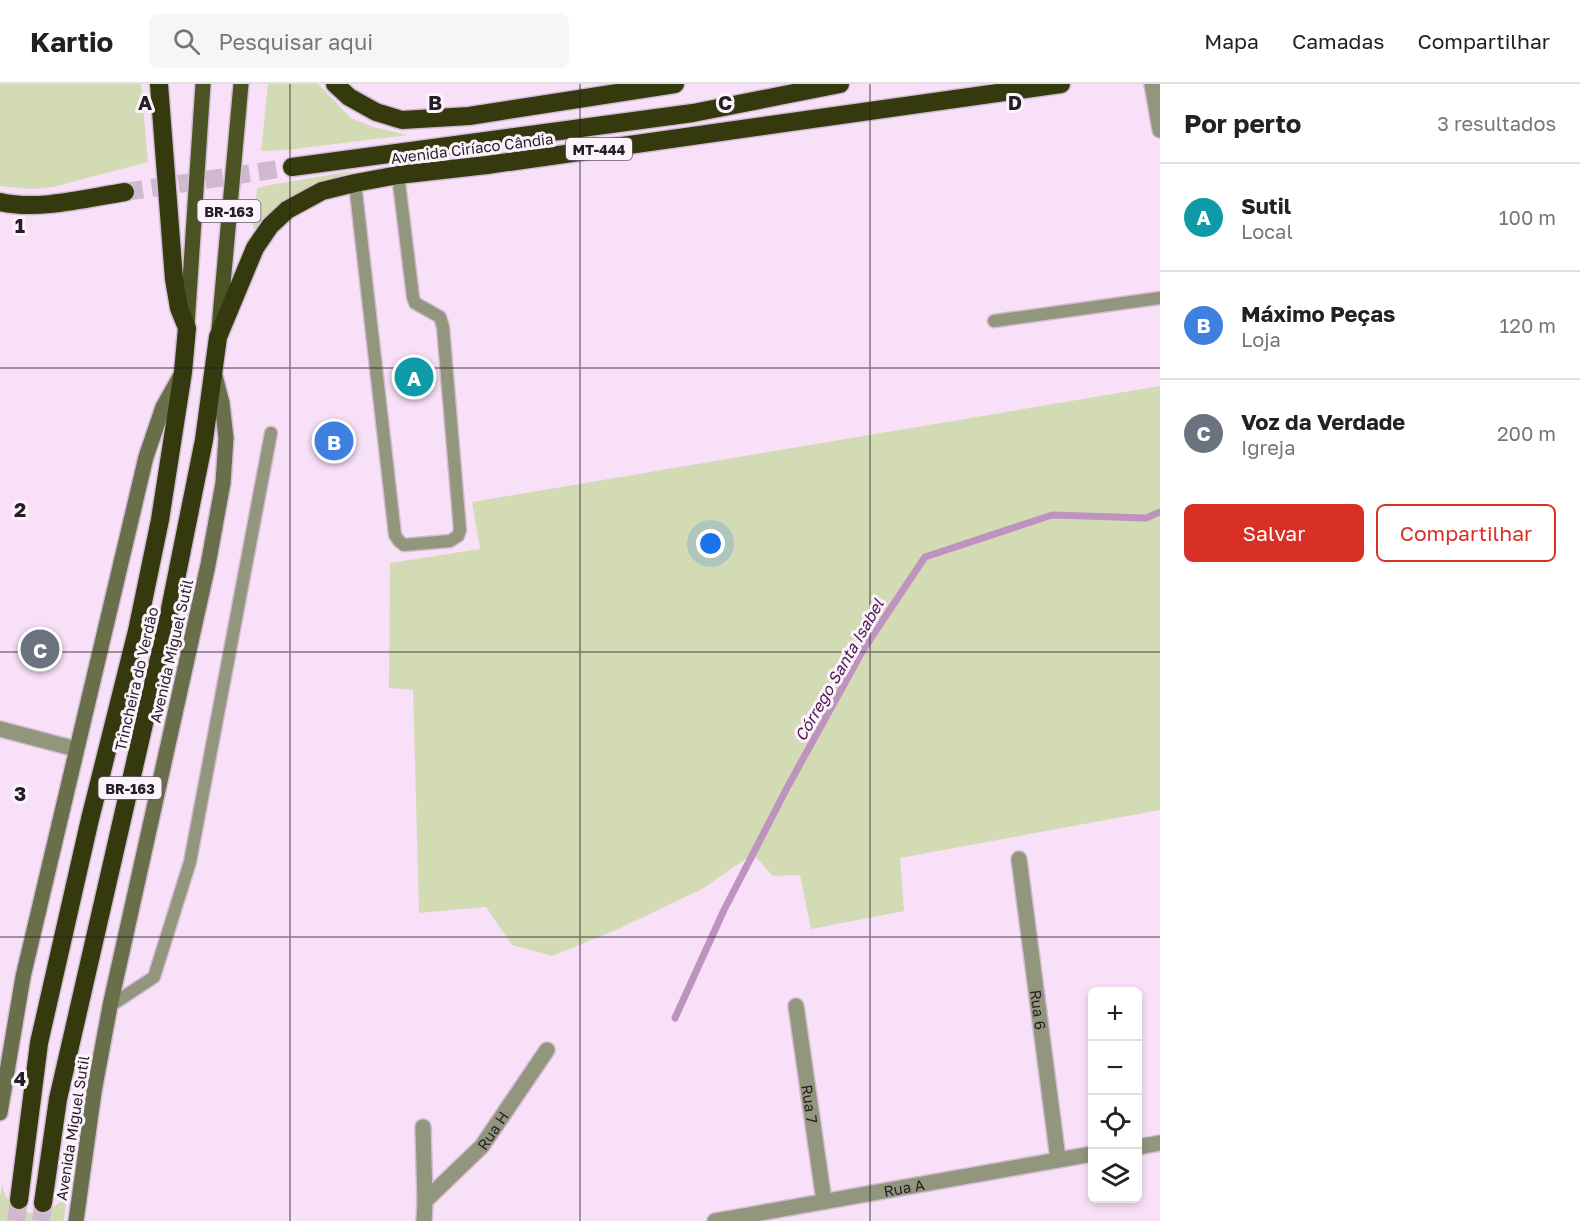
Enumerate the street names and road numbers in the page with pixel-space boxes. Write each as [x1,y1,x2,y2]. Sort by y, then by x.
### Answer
street label: Avenida Ciríaco Cândia [390,129,554,167]
road number: MT-444 [566,138,632,160]
road number: BR-163 [198,200,260,222]
street label: Avenida Miguel Sutil [146,577,196,724]
street label: Trincheira do Verdão [111,605,161,753]
road number: BR-163 [98,777,162,799]
street label: Rua 6 [1027,989,1050,1031]
street label: Avenida Miguel Sutil [52,1054,92,1202]
street label: Rua 7 [798,1083,822,1125]
street label: Rua H [473,1108,512,1153]
street label: Rua A [882,1175,926,1200]

